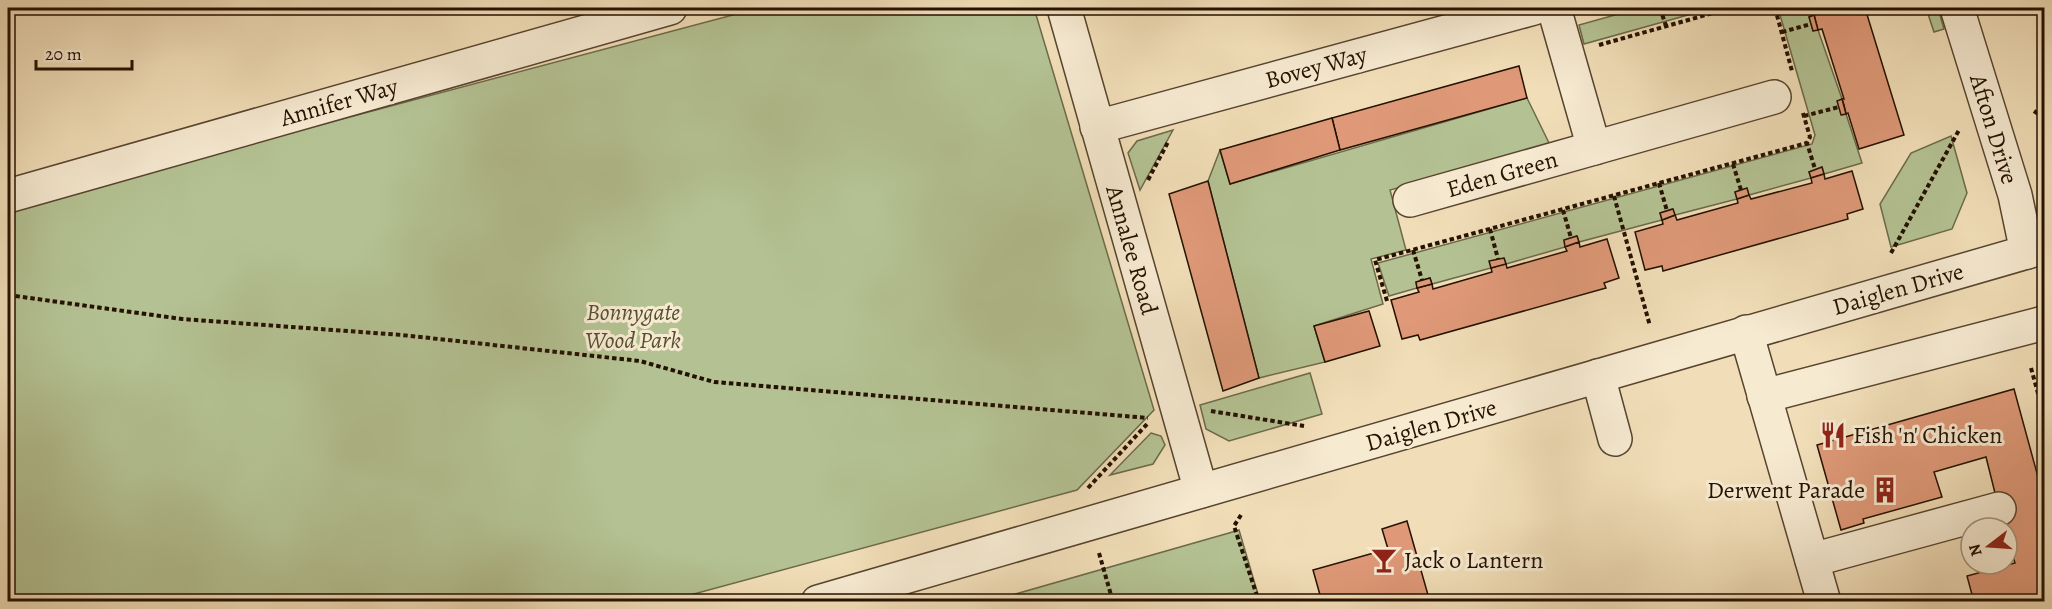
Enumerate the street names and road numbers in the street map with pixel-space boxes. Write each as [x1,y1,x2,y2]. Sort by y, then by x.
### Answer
street label: Bovey Way [1262,38,1371,96]
street label: Afton Drive [1962,69,2026,188]
street label: Annifer Way [276,70,402,134]
street label: Eden Green [1443,143,1561,205]
street label: Annalee Road [1098,181,1166,318]
street label: Daiglen Drive [1829,255,1967,323]
street label: Daiglen Drive [1362,391,1500,459]

